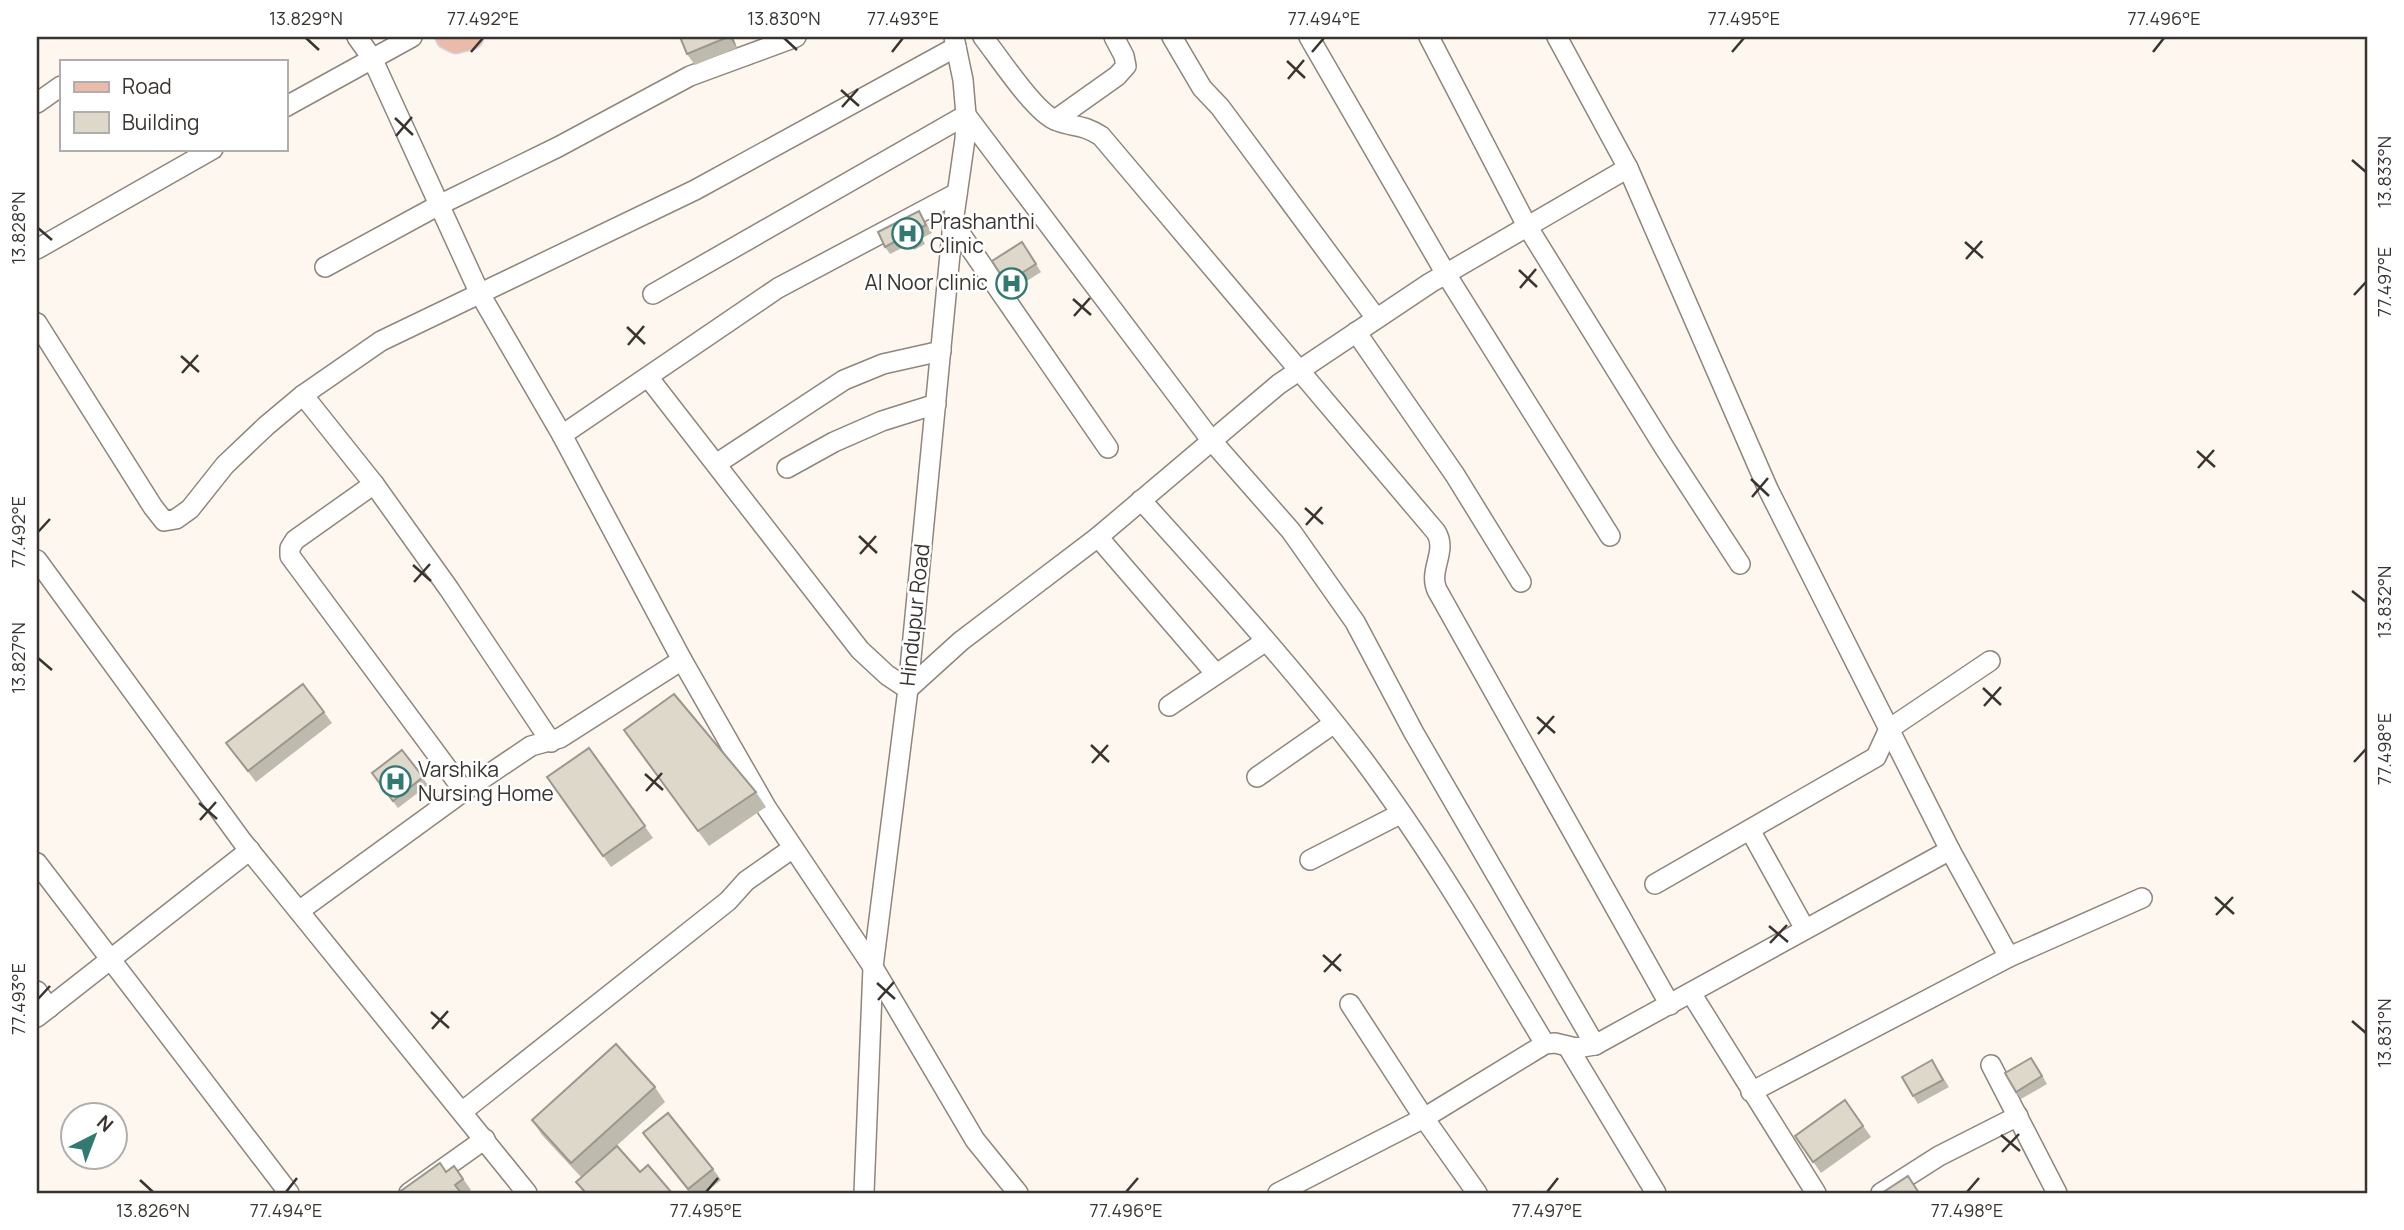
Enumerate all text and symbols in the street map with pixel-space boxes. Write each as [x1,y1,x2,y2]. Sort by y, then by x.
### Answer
text: 13.829°N [269,6,343,30]
text: 77.492°E [447,6,519,30]
text: 13.830°N [747,6,821,30]
text: 77.493°E [867,6,939,30]
text: 77.494°E [1288,6,1360,30]
text: 77.495°E [1708,6,1780,30]
text: 77.496°E [2127,6,2201,30]
legend [60,60,287,150]
text: Road [122,72,172,100]
text: Building [122,108,199,136]
text: 13.833°N [2372,136,2396,208]
text: 13.828°N [6,191,30,265]
place label: Prashanthi Clinic [930,207,1035,259]
hospital icon: Prashanthi Clinic [890,217,924,251]
text: 77.497°E [2372,247,2396,317]
hospital icon: Al Noor clinic [994,266,1028,300]
place label: Al Noor clinic [864,268,988,296]
text: 77.492°E [6,496,30,568]
street label: Hindupur Road [893,542,935,687]
text: 13.832°N [2372,566,2396,638]
text: 13.827°N [6,622,30,694]
text: 77.498°E [2372,713,2396,785]
place label: Varshika Nursing Home [418,755,554,807]
hospital icon: Varshika Nursing Home [378,765,412,799]
text: 77.493°E [6,963,30,1035]
text: 13.831°N [2372,998,2396,1068]
north arrow [60,1100,130,1170]
text: N [92,1109,119,1138]
text: 13.826°N [116,1198,190,1222]
text: 77.494°E [250,1198,322,1222]
text: 77.495°E [670,1198,742,1222]
text: 77.496°E [1089,1198,1163,1222]
text: 77.497°E [1512,1198,1582,1222]
text: 77.498°E [1931,1198,2003,1222]

